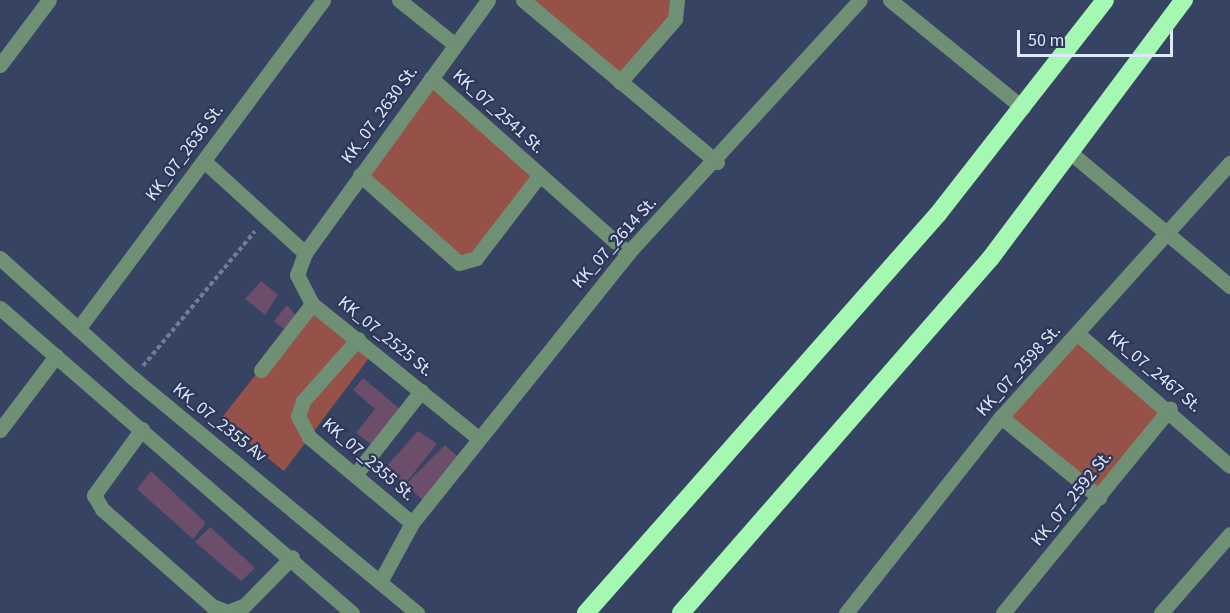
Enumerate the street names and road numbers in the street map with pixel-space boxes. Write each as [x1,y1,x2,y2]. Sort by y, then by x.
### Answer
street label: KK_07_2630 St. [337,62,423,168]
street label: KK_07_2541 St. [448,65,548,159]
street label: KK_07_2636 St. [141,100,229,206]
street label: KK_07_2614 St. [568,193,662,293]
street label: KK_07_2525 St. [333,292,437,382]
street label: KK_07_2598 St. [972,321,1066,421]
street label: KK_07_2467 St. [1103,326,1205,418]
street label: KK_07_2355 Av [168,379,270,467]
street label: KK_07_2355 St. [317,414,419,506]
street label: KK_07_2592 St. [1027,447,1117,551]

